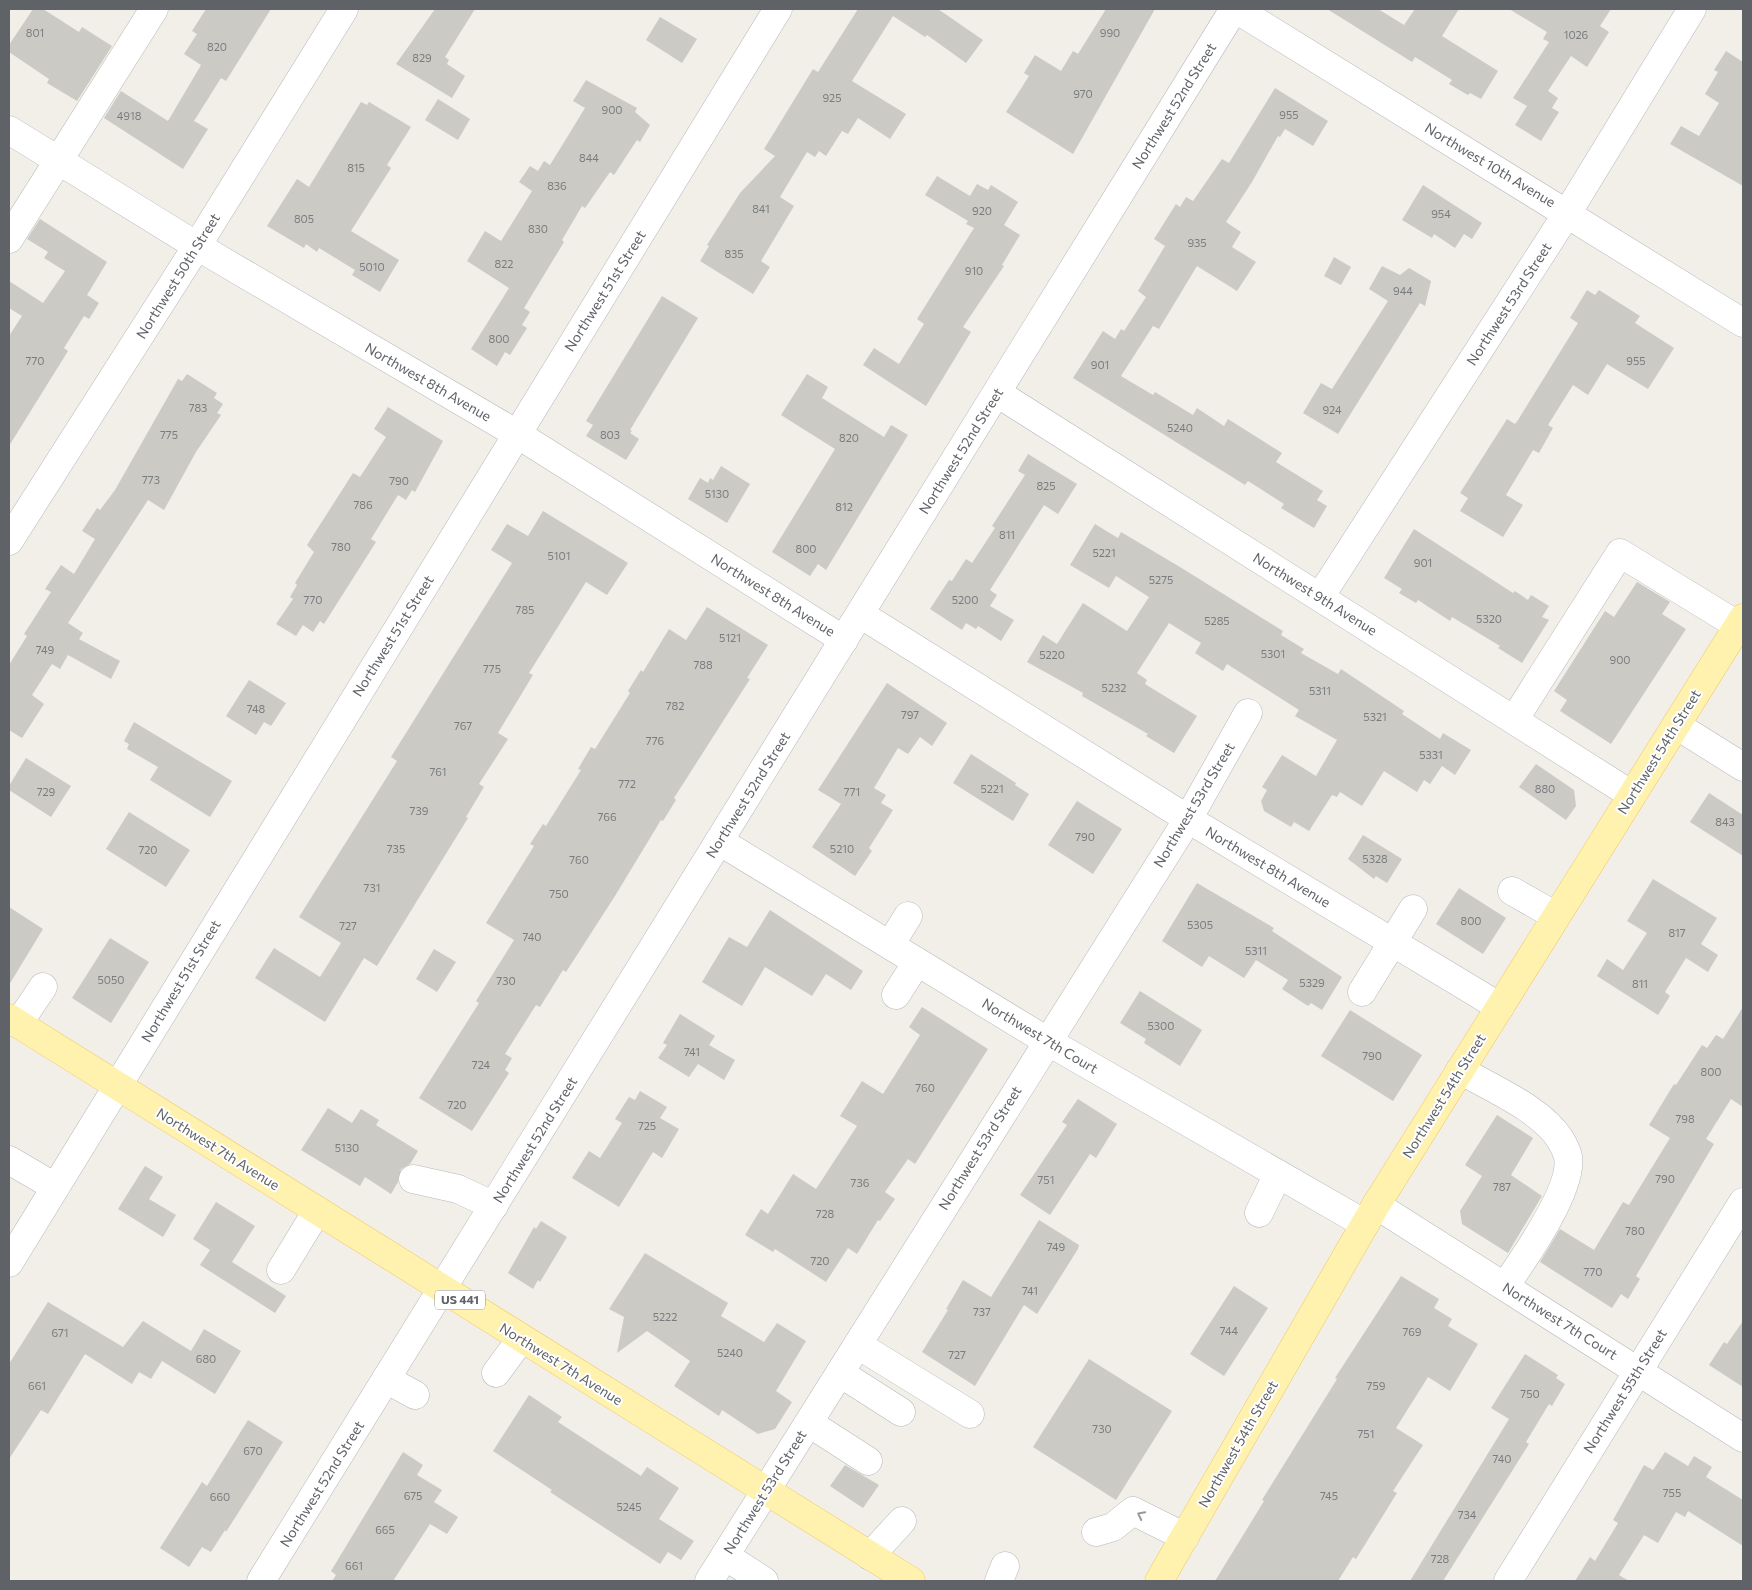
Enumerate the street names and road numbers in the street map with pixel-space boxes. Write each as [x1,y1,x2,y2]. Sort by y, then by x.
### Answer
street label: Northwest 52nd Street [1128,39,1219,172]
street label: Northwest 10th Avenue [1422,119,1559,210]
street label: Northwest 50th Street [132,210,223,341]
street label: Northwest 51st Street [560,227,649,354]
street label: Northwest 53rd Street [1463,239,1555,368]
street label: Northwest 8th Avenue [362,338,494,425]
street label: Northwest 52nd Street [915,384,1006,517]
street label: Northwest 9th Avenue [1250,549,1380,639]
street label: Northwest 8th Avenue [708,550,838,640]
street label: Northwest 51st Street [348,572,437,699]
street label: Northwest 54th Street [1613,686,1704,817]
street label: Northwest 52nd Street [702,728,793,861]
street label: Northwest 53rd Street [1149,739,1238,870]
street label: Northwest 8th Avenue [1203,823,1334,911]
street label: Northwest 51st Street [137,916,224,1045]
street label: Northwest 7th Court [979,994,1101,1077]
street label: Northwest 54th Street [1398,1030,1489,1161]
street label: Northwest 52nd Street [489,1073,580,1206]
street label: Northwest 53rd Street [934,1082,1025,1213]
street label: Northwest 7th Avenue [154,1104,283,1193]
street label: Northwest 7th Court [1500,1278,1621,1363]
road number: US 441 [435,1290,485,1310]
street label: Northwest 7th Avenue [497,1319,626,1408]
street label: Northwest 55th Street [1579,1325,1670,1456]
street label: Northwest 54th Street [1194,1377,1281,1510]
street label: Northwest 52nd Street [276,1417,367,1550]
street label: Northwest 53rd Street [719,1426,810,1557]

